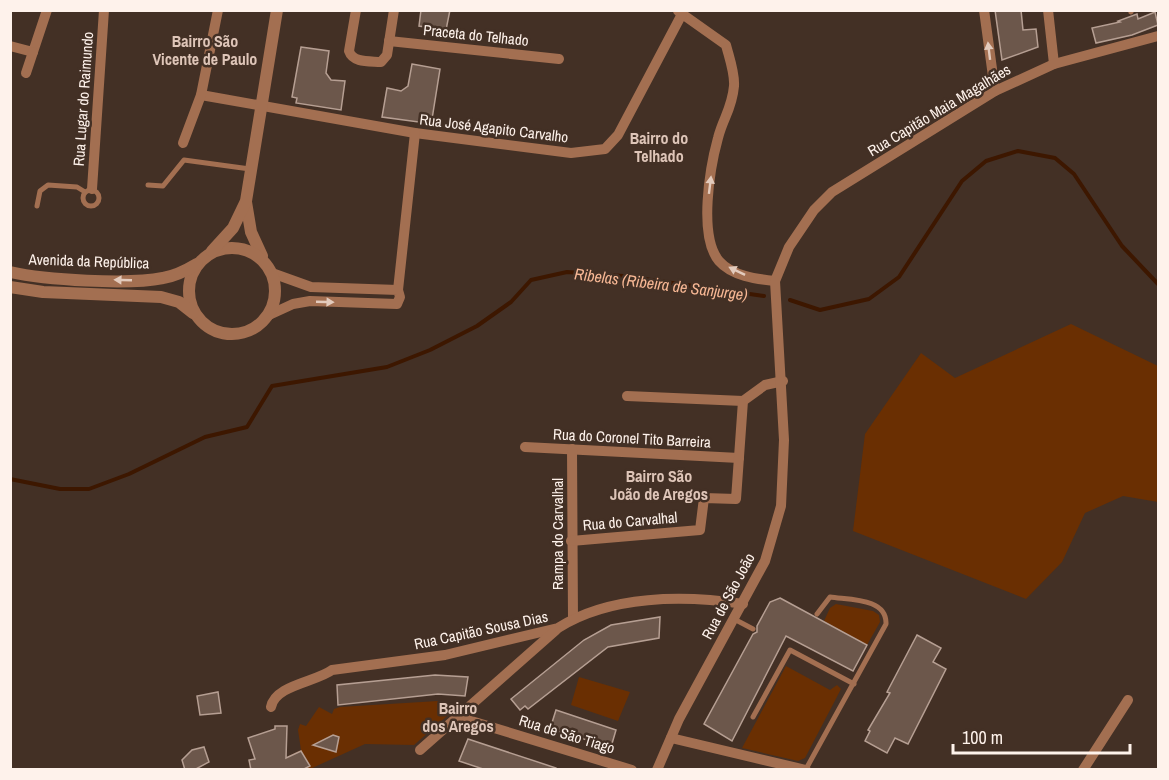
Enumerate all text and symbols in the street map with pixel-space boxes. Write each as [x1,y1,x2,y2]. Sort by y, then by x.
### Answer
street label: Praceta do Telhado [422,19,530,51]
district label: Bairro São Vicente de Paulo [153,30,257,70]
street label: Rua Lugar do Raimundo [68,31,98,167]
one-way arrow [985,41,994,60]
street label: Rua Capitão Maia Magalhães [864,59,1014,161]
street label: Rua José Agapito Carvalho [418,108,570,148]
district label: Bairro do Telhado [630,127,688,167]
one-way arrow [706,176,715,195]
street label: Avenida da República [27,248,150,274]
water label: Ribelas (Ribeira de Sanjurge) [573,262,749,306]
one-way arrow [728,266,745,275]
one-way arrow [113,275,132,285]
one-way arrow [315,297,334,306]
street label: Rua do Coronel Tito Barreira [552,423,712,453]
district label: Bairro São João de Aregos [610,465,708,505]
street label: Rampa do Carvalhal [547,478,568,590]
street label: Rua do Carvalhal [582,506,678,536]
street label: Rua de São João [696,549,760,643]
street label: Rua Capitão Sousa Dias [412,606,550,654]
district label: Bairro dos Aregos [422,697,494,737]
street label: Rua de São Tiago [516,709,618,759]
scale bar [953,717,1130,755]
text: 100 m [962,725,1003,750]

